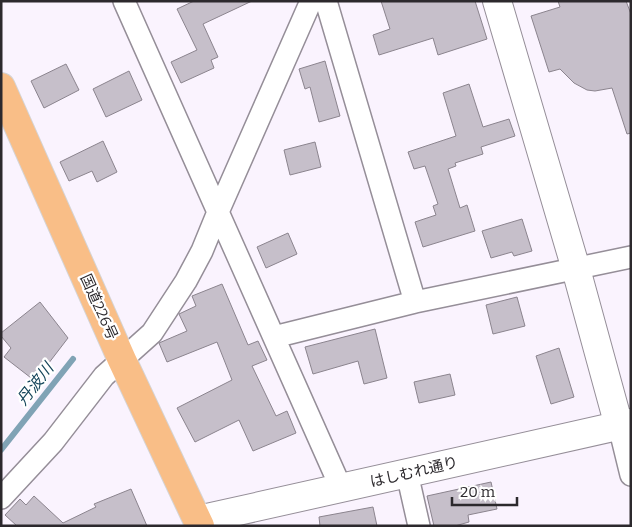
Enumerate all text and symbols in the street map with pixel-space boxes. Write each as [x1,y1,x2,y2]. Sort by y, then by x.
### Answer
street label: 国道226号 [77,271,121,343]
water label: 丹波川 [13,358,58,409]
street label: はしむれ通り [368,453,460,491]
scale bar [452,474,517,506]
text: 20 m [460,483,496,501]

